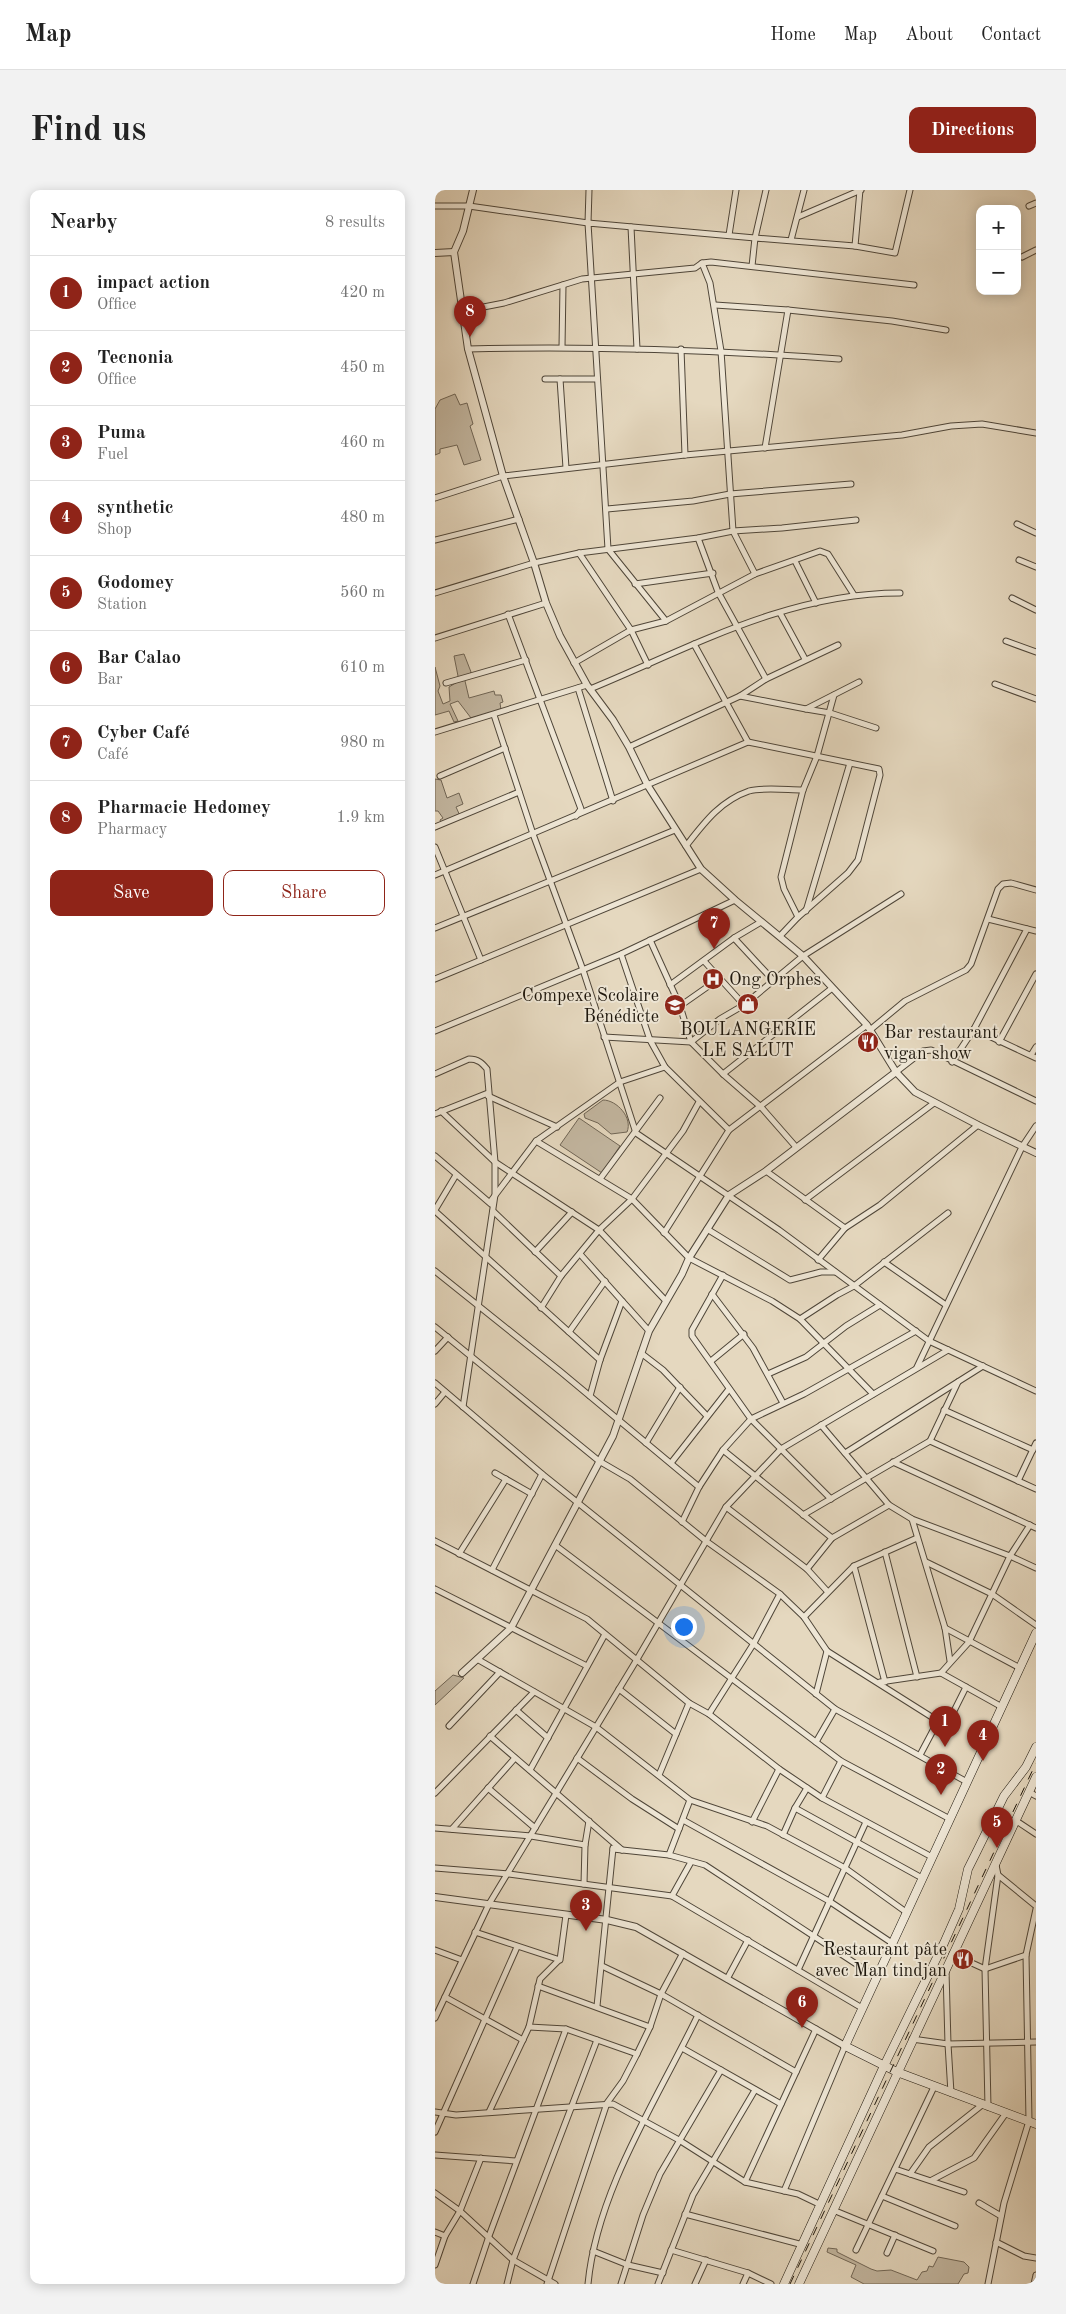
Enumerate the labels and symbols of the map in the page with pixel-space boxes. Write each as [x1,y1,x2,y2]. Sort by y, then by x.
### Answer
pin: 8 [454,296,486,337]
pin: 7 [698,908,730,949]
hospital icon: Ong Orphes [701,967,725,991]
place label: Ong Orphes [729,971,821,989]
place label: Compexe Scolaire Bénédicte [522,987,659,1026]
shop icon: BOULANGERIE LE SALUT [736,992,760,1016]
school or university icon: Compexe Scolaire Bénédicte [663,993,687,1017]
place label: BOULANGERIE LE SALUT [680,1021,816,1060]
place label: Bar restaurant vigan show [884,1024,998,1063]
restaurant icon: Bar restaurant vigan show [856,1030,880,1054]
your location [671,1614,697,1640]
pin: 1 [929,1706,961,1747]
pin: 4 [967,1720,999,1761]
pin: 2 [925,1754,957,1795]
pin: 5 [981,1807,1013,1848]
pin: 3 [570,1890,602,1931]
place label: Restaurant pâte avec Man tindjan [815,1941,947,1980]
restaurant icon: Restaurant pâte avec Man tindjan [951,1947,975,1971]
pin: 6 [786,1987,818,2028]

